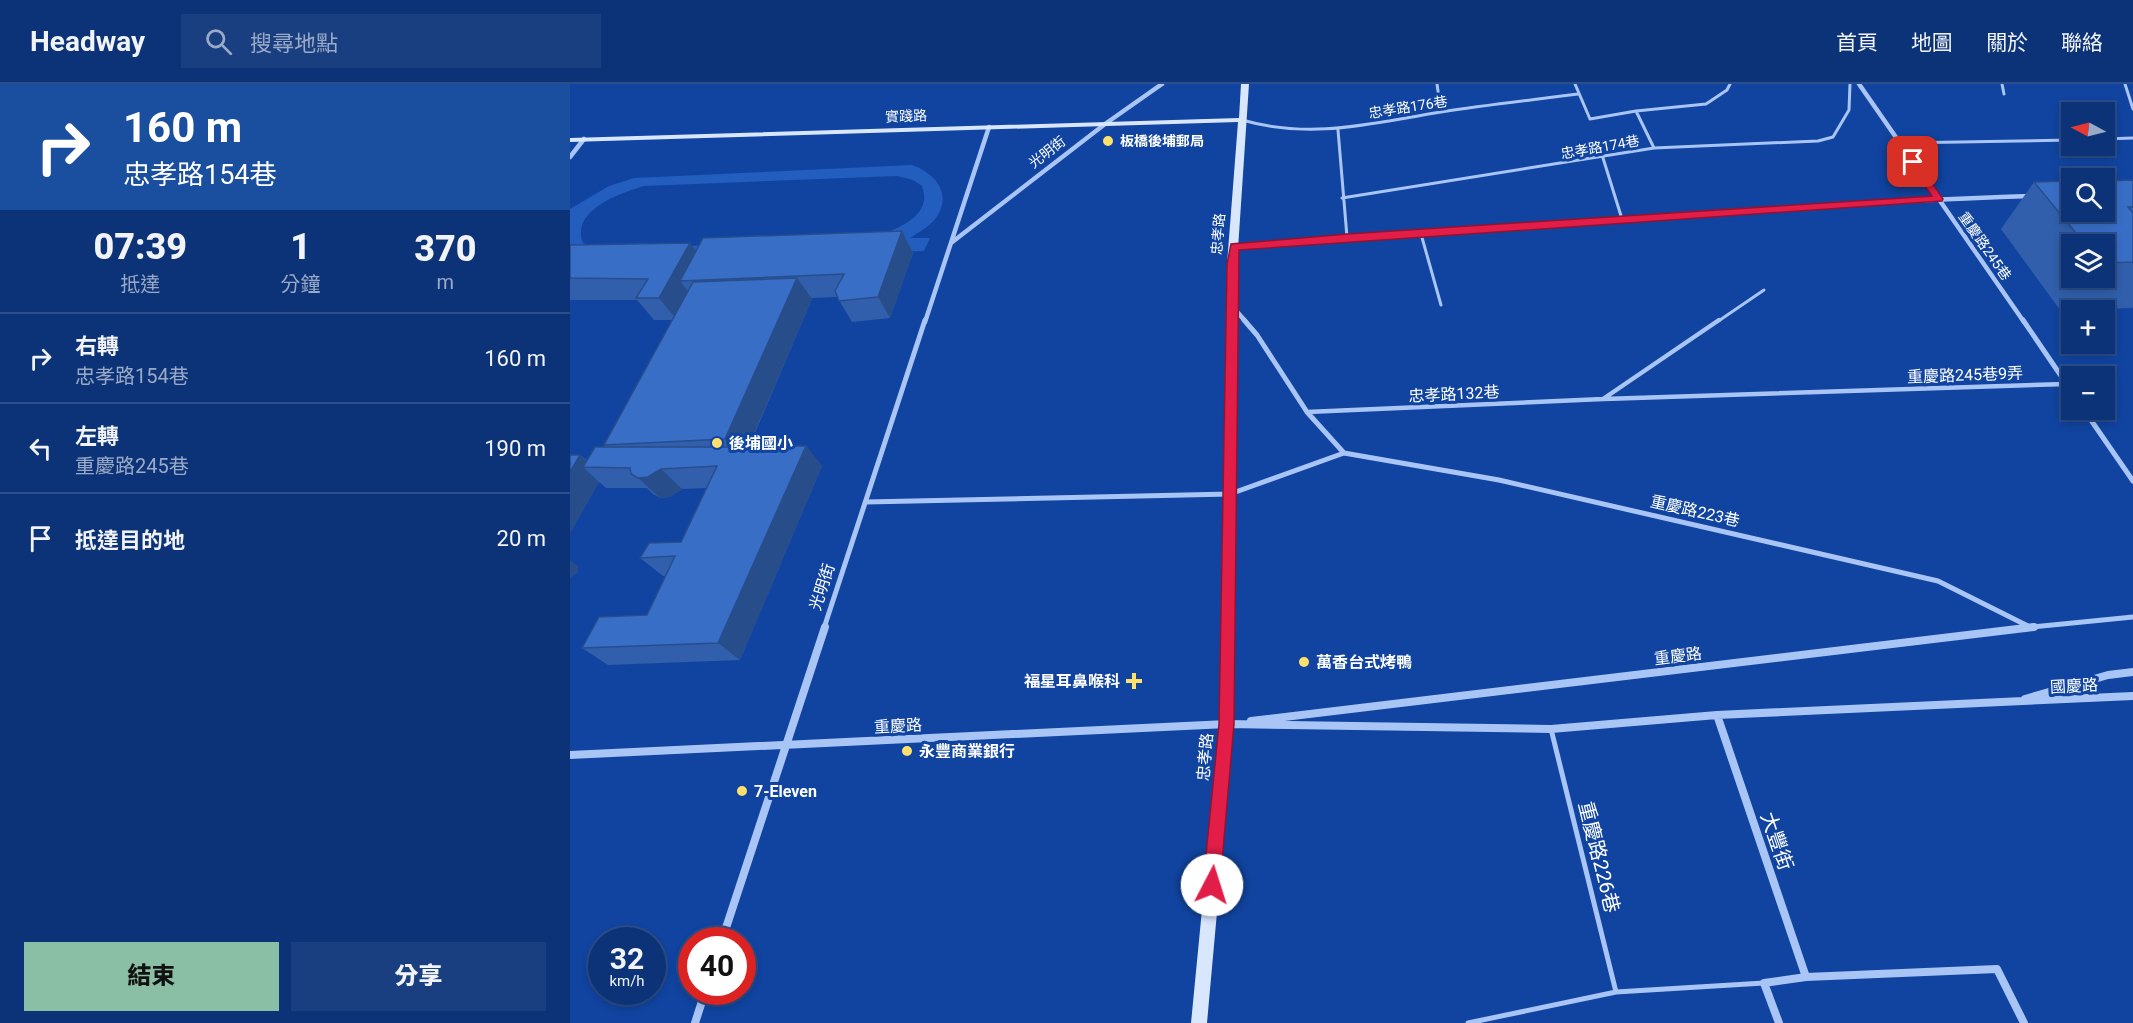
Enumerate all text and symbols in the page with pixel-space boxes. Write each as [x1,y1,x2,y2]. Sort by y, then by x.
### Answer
search box [181,14,601,68]
text: Headway [30,25,145,58]
icon: search [202,25,235,58]
text: 搜尋地點 [250,31,338,56]
text: 首頁 [1836,31,1878,55]
text: 地圖 [1911,31,1953,55]
text: 關於 [1986,31,2028,55]
text: 聯絡 [2061,31,2103,55]
street label: 忠孝路176巷 [1367,93,1449,121]
north arrow [2061,102,2115,156]
map controls [2061,102,2115,420]
text: 160 m [123,103,242,152]
street label: 實踐路 [885,107,927,125]
icon: right [24,108,102,186]
street label: 忠孝路174巷 [1559,132,1641,162]
street label: 光明街 [1026,133,1068,171]
place label: 板橋後埔郵局 [1120,133,1204,149]
marker: 板橋後埔郵局 [1101,134,1115,148]
pin [1887,136,1938,187]
icon: arrive [1896,145,1929,178]
text: 忠孝路154巷 [123,159,277,191]
button: search [2061,168,2115,222]
street label: 重慶路245巷 [1956,209,2014,283]
street label: 忠孝路 [1208,212,1228,256]
text: 07:39 [94,226,187,268]
text: 1 [290,226,311,268]
text: 370 [414,228,476,270]
button: layers [2061,234,2115,288]
text: m [437,270,454,294]
text: 抵達 [120,272,160,296]
text: 分鐘 [281,272,321,296]
button: + [2061,300,2115,354]
text: 右轉 [75,334,119,359]
icon: right [24,342,57,375]
text: 160 m [484,346,546,371]
street label: 重慶路245巷9弄 [1907,363,2023,387]
text: 忠孝路154巷 [75,364,189,388]
button: − [2061,366,2115,420]
street label: 忠孝路132巷 [1408,382,1500,406]
text: 左轉 [75,424,119,449]
icon: left [24,432,57,465]
place label: 後埔國小 [729,434,793,453]
text: 190 m [484,436,546,461]
marker: 後埔國小 [710,436,724,450]
text: 重慶路245巷 [75,454,189,478]
street label: 重慶路223巷 [1649,492,1741,530]
icon: arrive [24,522,57,555]
text: 20 m [497,526,546,551]
text: 抵達目的地 [75,528,185,553]
street label: 光明街 [806,561,838,613]
street label: 重慶路 [1653,644,1703,668]
place label: 萬香台式烤鴨 [1316,653,1412,672]
marker: 萬香台式烤鴨 [1297,655,1311,669]
place label: 福星耳鼻喉科 [1024,672,1120,691]
marker: 福星耳鼻喉科 [1125,672,1143,690]
street label: 國慶路 [2050,675,2098,697]
street label: 重慶路 [874,715,922,737]
street label: 忠孝路 [1193,732,1217,782]
place label: 永豐商業銀行 [919,742,1015,761]
marker: 永豐商業銀行 [900,744,914,758]
place label: 7-Eleven [754,782,817,801]
marker: 7-Eleven [735,784,749,798]
street label: 重慶路226巷 [1574,799,1624,915]
street label: 大豐街 [1756,809,1798,873]
position arrow [1180,853,1244,917]
speed limit sign: 40 [678,927,756,1005]
text: 32 [610,941,644,976]
button: 結束 [24,942,279,1011]
button: 分享 [291,942,546,1011]
text: km/h [609,972,645,990]

